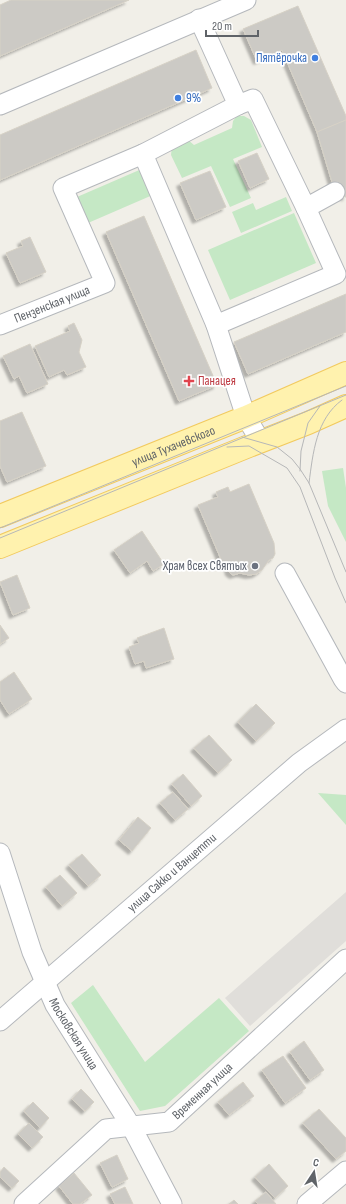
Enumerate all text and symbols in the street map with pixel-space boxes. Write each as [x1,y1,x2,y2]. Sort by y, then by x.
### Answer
scale bar [206,12,258,38]
text: 20 m [212,19,232,34]
place label: Пятёрочка [256,50,307,66]
marker: Пятёрочка [310,53,320,63]
place label: 9% [186,90,201,106]
marker: 9% [173,93,183,103]
street label: Пензенская улица [12,282,92,327]
place label: Панацея [198,373,236,389]
marker: Панацея [183,375,195,387]
street label: улица Тухачевского [130,422,217,470]
place label: Храм всех Святых [162,558,247,574]
marker: Храм всех Святых [250,561,260,571]
street label: улица Сакко и Ванцетти [124,830,220,915]
street label: Московская улица [45,996,102,1073]
street label: Временная улица [169,1059,236,1123]
north arrow [294,1152,334,1192]
text: С [312,1156,320,1170]

